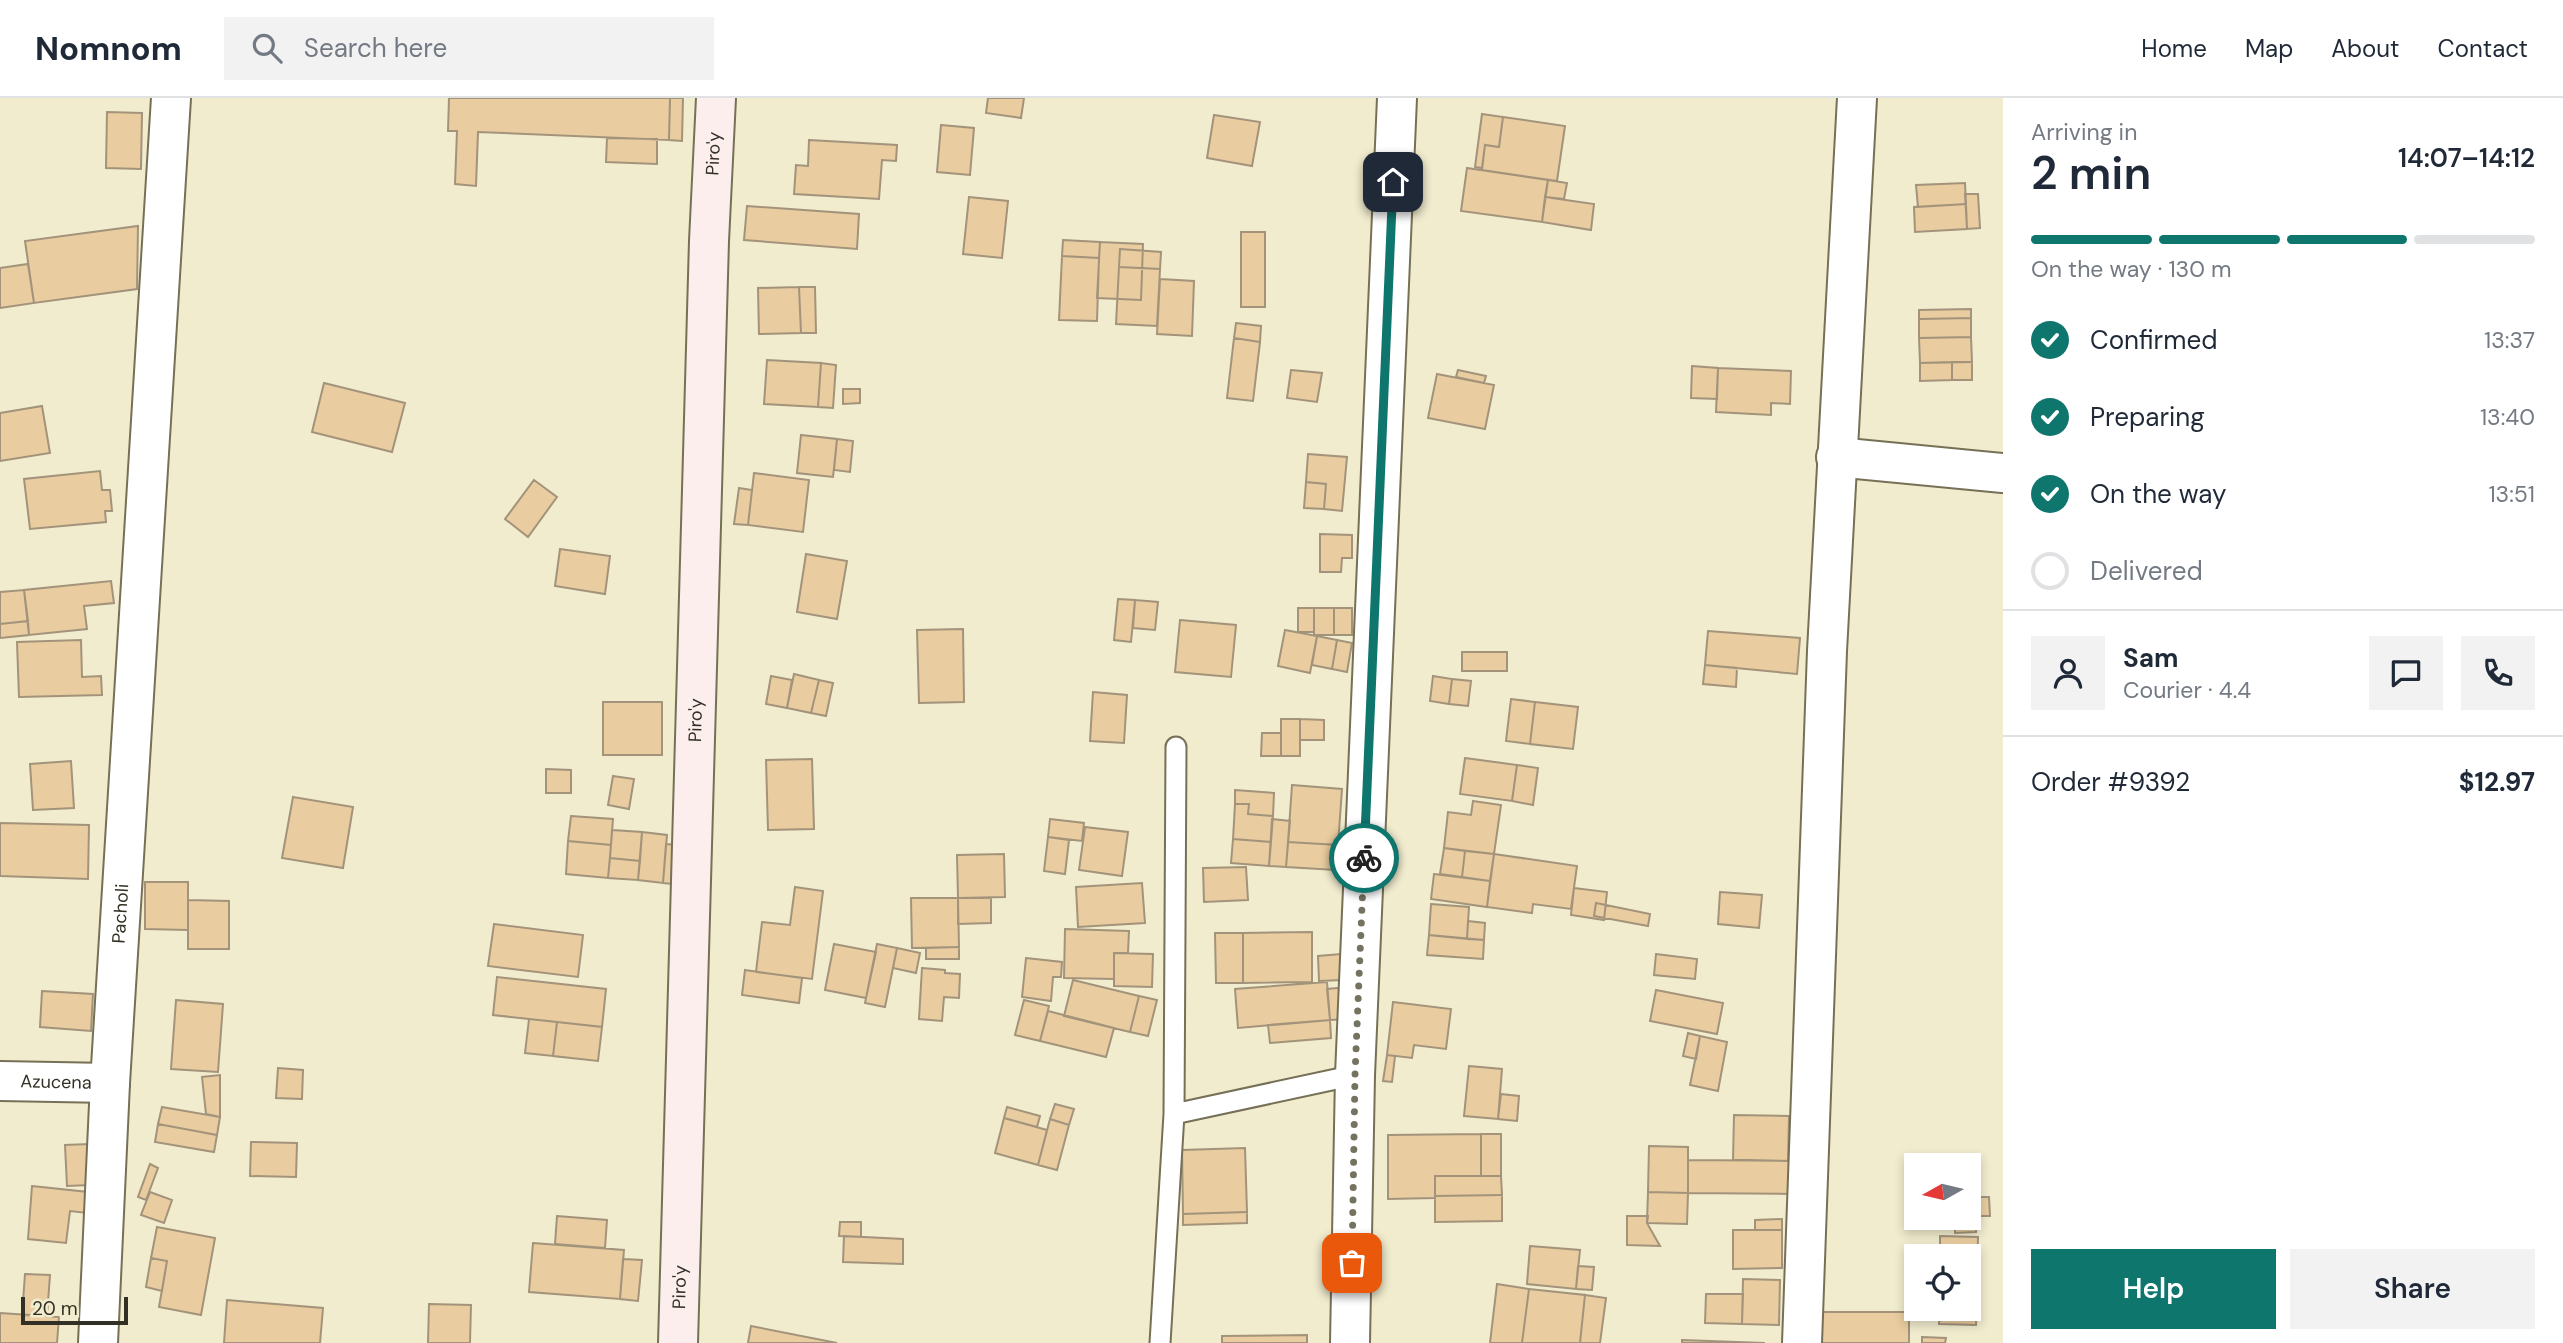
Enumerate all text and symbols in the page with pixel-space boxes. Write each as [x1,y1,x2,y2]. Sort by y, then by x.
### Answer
search box [224,17,714,80]
text: Nomnom [35,27,182,70]
icon: search [248,29,286,67]
text: Search here [304,31,447,65]
text: Home [2141,33,2207,64]
text: Map [2245,33,2293,64]
text: About [2331,33,2400,64]
text: Contact [2438,33,2528,64]
text: Arriving in [2031,117,2137,147]
street label: Piro'y [700,131,726,176]
text: 14:07–14:12 [2398,141,2535,175]
text: 2 min [2031,143,2151,203]
pin [1363,152,1423,212]
icon: home [1374,163,1412,201]
text: On the way · 130 m [2031,254,2232,284]
icon: check [2031,321,2069,359]
text: Confirmed [2090,323,2217,357]
text: 13:37 [2484,325,2535,355]
icon: check [2031,398,2069,436]
text: Preparing [2090,400,2205,434]
text: 13:40 [2480,402,2535,432]
icon: check [2031,475,2069,513]
text: On the way [2090,477,2226,511]
text: 13:51 [2488,479,2535,509]
text: Delivered [2090,554,2203,588]
button: person [2031,636,2105,710]
button: chat [2369,636,2443,710]
button: phone [2461,636,2535,710]
text: Sam [2123,641,2178,675]
text: Courier · 4.4 [2123,675,2251,705]
street label: Piro'y [683,698,708,743]
text: Order #9392 [2031,765,2190,799]
text: $12.97 [2459,765,2535,799]
courier [1329,823,1399,893]
icon: bike [1345,839,1383,877]
street label: Pacholi [107,883,134,944]
street label: Azucena [20,1069,92,1095]
north arrow [1904,1153,1981,1230]
map controls [1904,1153,1981,1321]
pin [1322,1233,1382,1293]
icon: bag [1333,1244,1371,1282]
button: locate [1904,1244,1981,1321]
button: Help [2031,1249,2276,1329]
button: Share [2290,1249,2535,1329]
street label: Piro'y [667,1265,692,1309]
scale bar [21,1294,128,1326]
text: 20 m [32,1296,78,1321]

